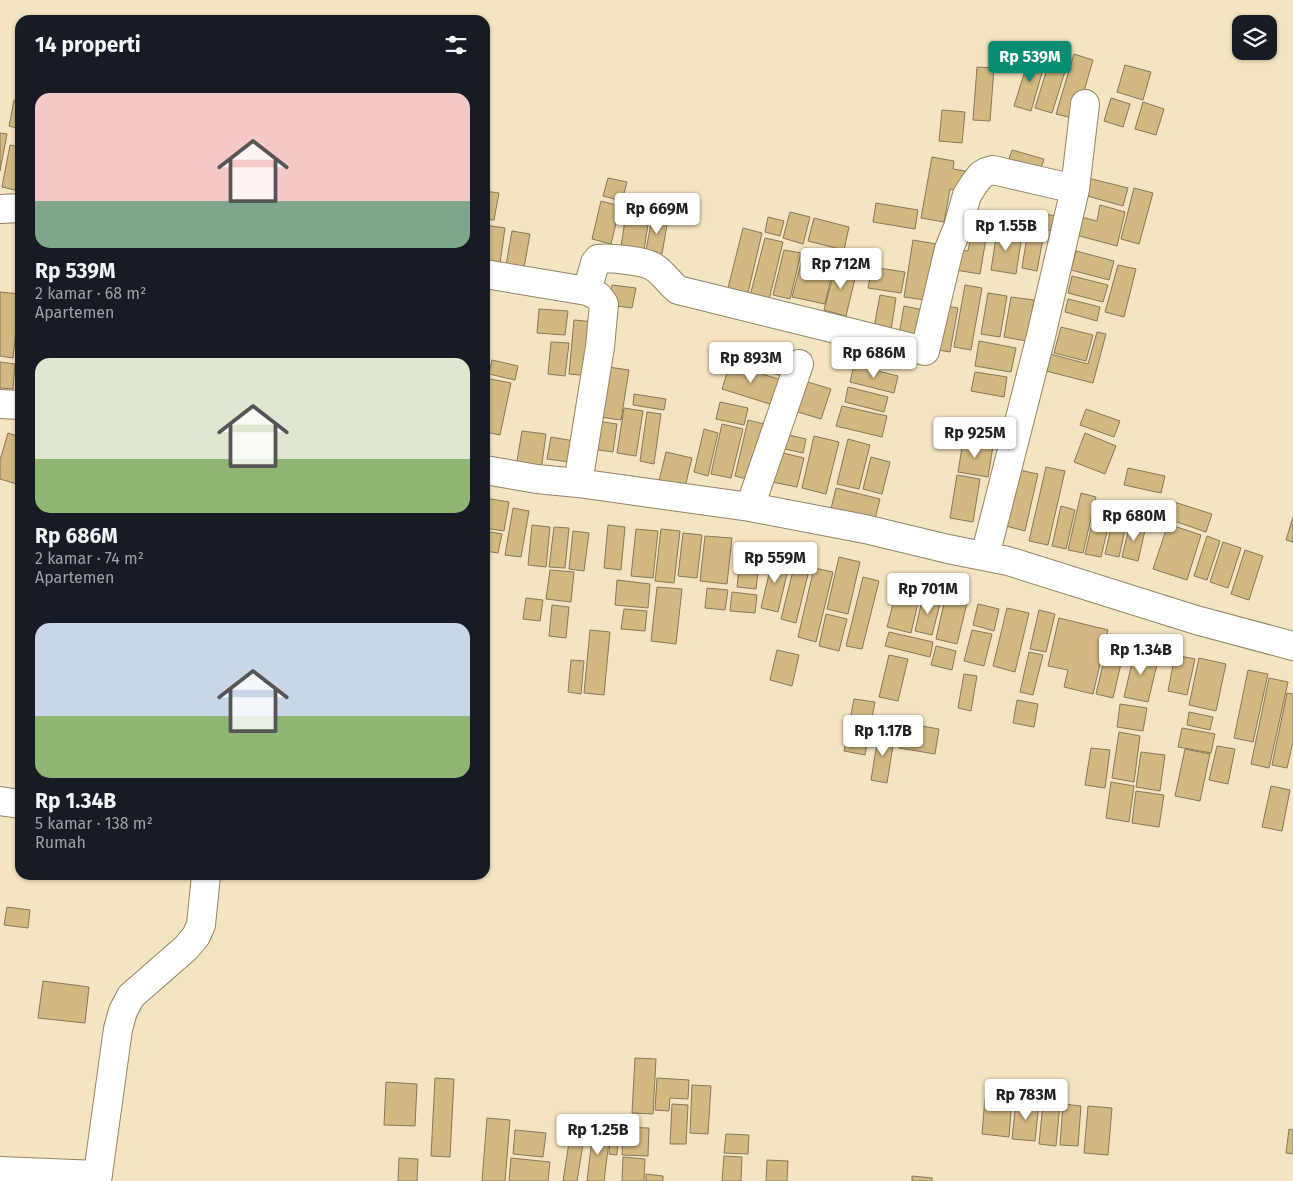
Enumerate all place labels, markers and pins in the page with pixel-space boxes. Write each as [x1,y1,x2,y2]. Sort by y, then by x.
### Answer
pin: Rp 539M [984,41,1076,83]
pin: Rp 669M [611,192,703,235]
pin: Rp 1.55B [954,210,1058,252]
pin: Rp 712M [795,248,887,290]
pin: Rp 686M [828,336,920,379]
pin: Rp 893M [705,342,797,384]
pin: Rp 925M [929,416,1021,459]
pin: Rp 680M [1088,500,1180,542]
pin: Rp 559M [729,542,821,584]
pin: Rp 701M [882,572,974,615]
pin: Rp 1.34B [1089,634,1193,676]
pin: Rp 1.17B [831,714,935,757]
pin: Rp 783M [980,1078,1072,1121]
pin: Rp 1.25B [546,1114,650,1156]

